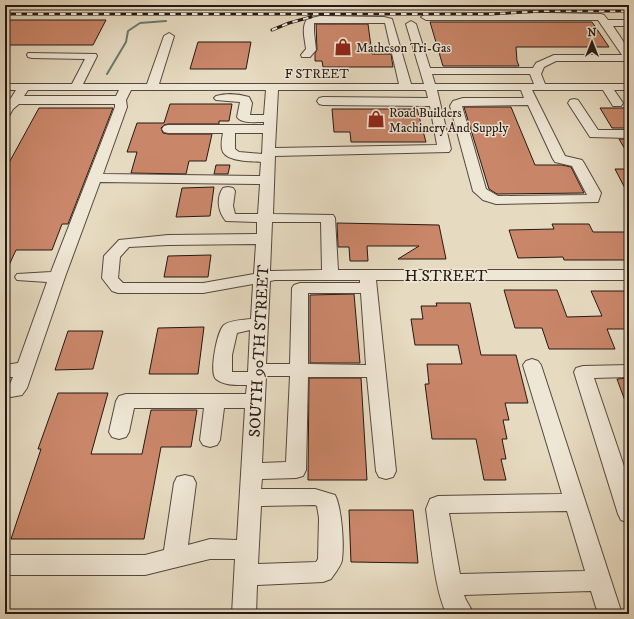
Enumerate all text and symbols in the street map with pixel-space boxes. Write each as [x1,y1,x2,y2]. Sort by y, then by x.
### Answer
north arrow [572,22,612,62]
text: N [587,26,597,40]
shop icon: Matheson Tri-Gas [333,37,353,57]
place label: Matheson Tri-Gas [356,40,451,56]
street label: F STREET [285,66,349,82]
place label: Road Builders Machinery And Supply [389,105,509,136]
shop icon: Road Builders Machinery And Supply [366,109,386,129]
street label: SOUTH 90TH STREET [244,264,273,438]
street label: H STREET [405,266,487,286]

